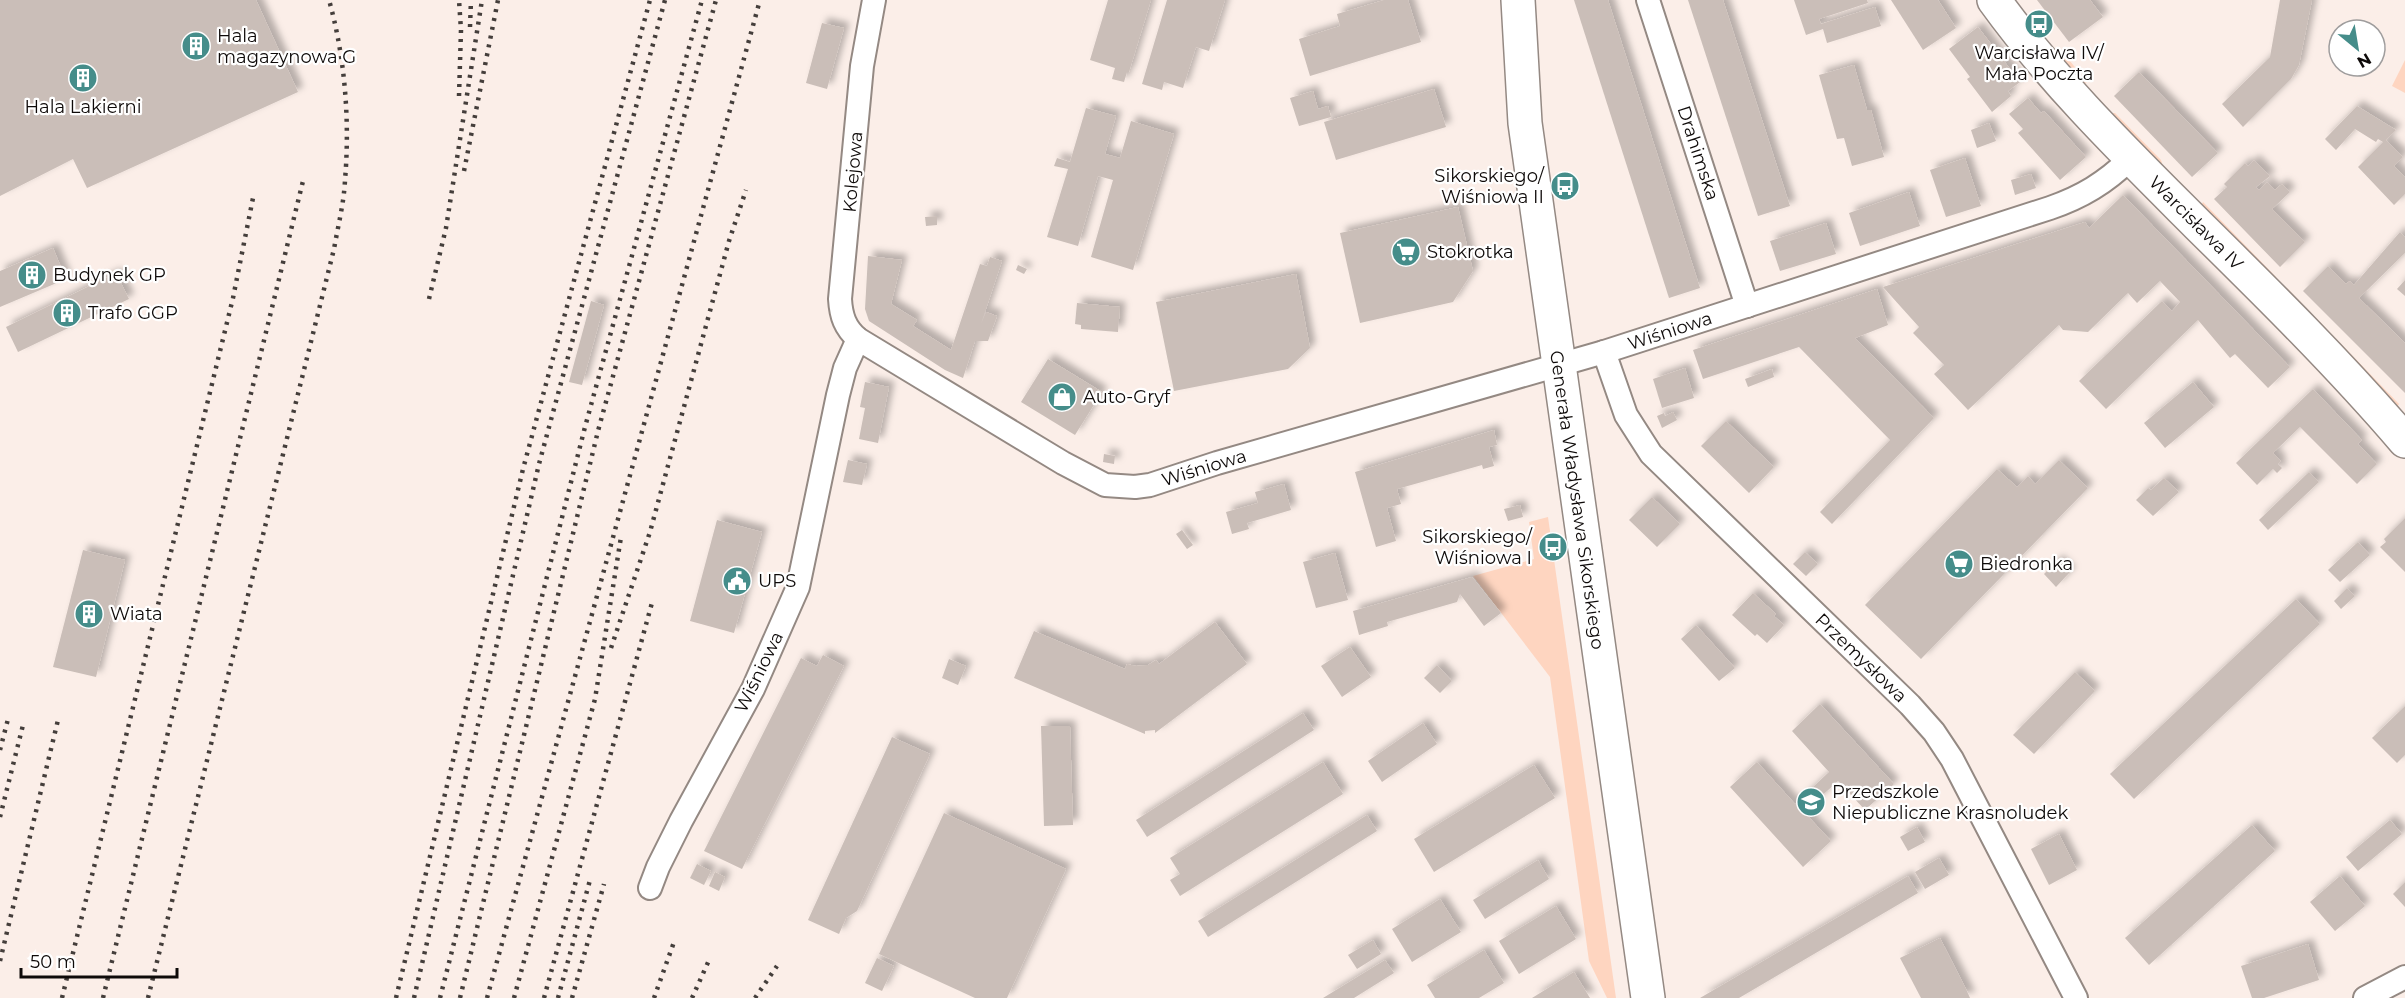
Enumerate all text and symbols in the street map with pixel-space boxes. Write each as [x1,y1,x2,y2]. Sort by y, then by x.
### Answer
bus stop icon: Warcisława IV/ Mała Poczta [2023,8,2055,40]
north arrow [2327,18,2387,78]
place label: Hala magazynowa G [217,25,356,68]
building icon: Hala magazynowa G [180,30,212,62]
place label: Warcisława IV/ Mała Poczta [1974,42,2105,85]
text: N [2354,49,2375,72]
building icon: Hala Lakierni [67,62,99,94]
place label: Hala Lakierni [24,96,142,118]
street label: Drahimska [1672,103,1724,203]
street label: Kolejowa [838,131,868,213]
place label: Sikorskiego/ Wiśniowa II [1434,165,1545,208]
bus stop icon: Sikorskiego/ Wiśniowa II [1549,170,1581,202]
street label: Warcisława IV [2144,171,2248,275]
supermarket icon: Stokrotka [1390,236,1422,268]
place label: Stokrotka [1427,241,1514,263]
building icon: Budynek GP [16,259,48,291]
place label: Budynek GP [53,264,166,286]
building icon: Trafo GGP [51,297,83,329]
place label: Trafo GGP [88,302,178,324]
street label: Wiśniowa [1625,307,1715,355]
street label: Generała Władysława Sikorskiego [1545,349,1609,651]
shop icon: Auto-Gryf [1046,381,1078,413]
place label: Auto-Gryf [1083,386,1171,408]
street label: Wiśniowa [1159,445,1249,491]
place label: Sikorskiego/ Wiśniowa I [1422,526,1533,569]
bus stop icon: Sikorskiego/ Wiśniowa I [1537,531,1569,563]
supermarket icon: Biedronka [1943,548,1975,580]
place label: Biedronka [1980,553,2073,575]
public building icon: UPS [721,565,753,597]
place label: UPS [758,570,796,592]
building icon: Wiata [73,598,105,630]
place label: Wiata [110,603,163,625]
street label: Przemysłowa [1811,609,1911,707]
street label: Wiśniowa [730,628,788,716]
place label: Przedszkole Niepubliczne Krasnoludek [1832,781,2068,824]
school or university icon: Przedszkole Niepubliczne Krasnoludek [1795,786,1827,818]
scale bar [21,941,177,979]
text: 50 m [30,951,76,973]

